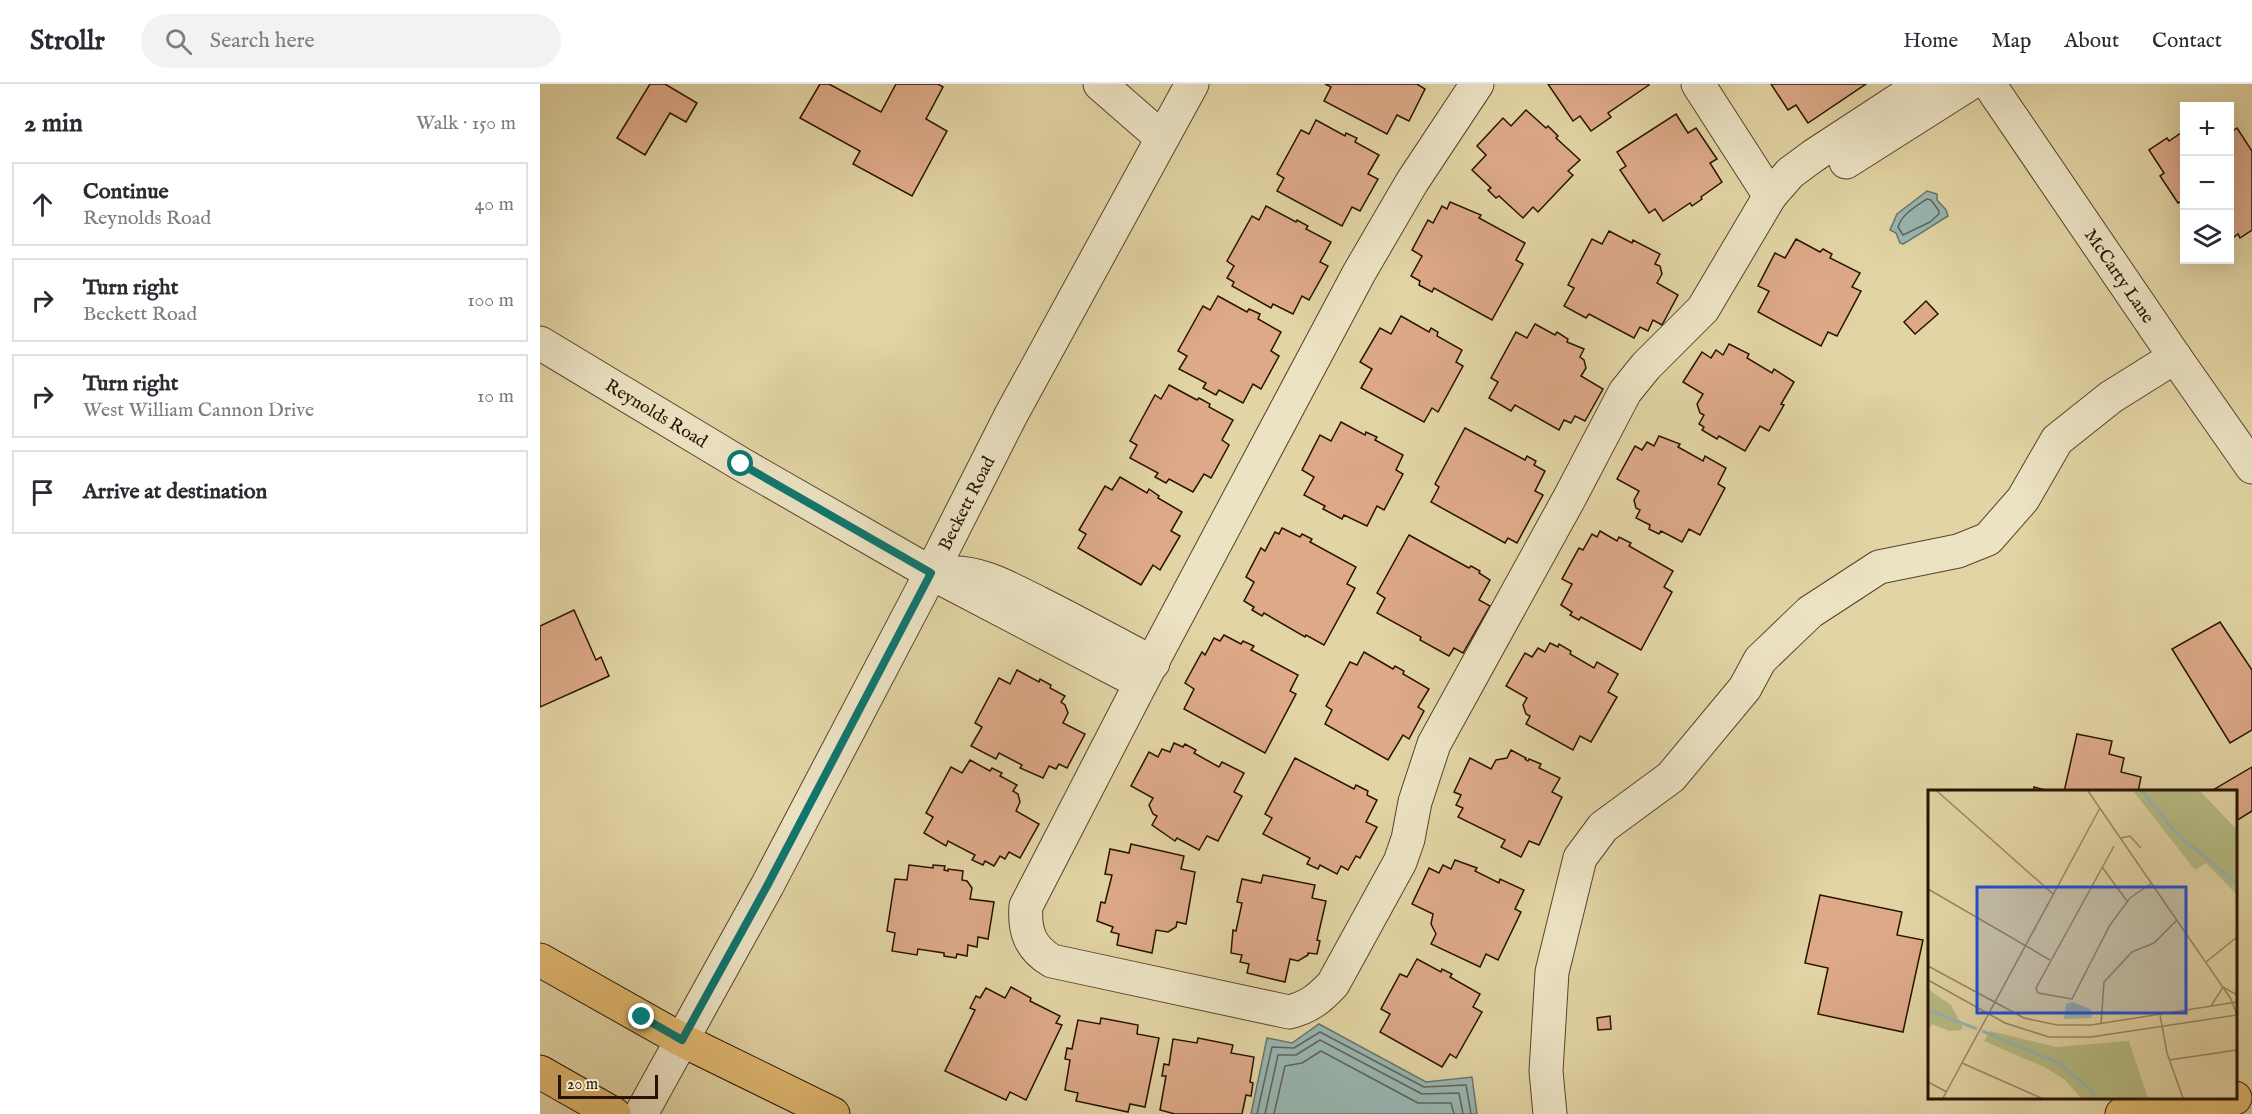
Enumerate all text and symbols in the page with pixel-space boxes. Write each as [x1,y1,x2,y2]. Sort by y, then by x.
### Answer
search box [141,14,561,68]
text: Strollr [30,24,105,59]
icon: search [162,25,195,58]
text: Search here [210,27,315,55]
text: Home [1903,28,1958,55]
text: Map [1991,28,2031,55]
text: About [2064,28,2119,55]
text: Contact [2152,28,2222,55]
map controls [2180,102,2234,264]
button: + [2180,102,2234,156]
text: 2 min [24,107,83,140]
text: Walk · 150 m [416,111,516,136]
button: − [2180,156,2234,210]
text: Continue [83,178,169,206]
icon: ahead [26,188,59,221]
text: 40 m [475,192,514,217]
text: Reynolds Road [83,206,211,231]
button: layers [2180,210,2234,264]
street label: McCarty Lane [2078,225,2159,328]
text: Turn right [83,274,178,302]
icon: right [26,284,59,317]
text: 100 m [467,288,514,313]
text: Beckett Road [83,302,197,327]
text: Turn right [83,370,178,398]
street label: Reynolds Road [600,375,711,454]
icon: right [26,380,59,413]
text: 10 m [477,384,514,409]
text: West William Cannon Drive [83,398,314,423]
route start [727,450,753,476]
street label: Beckett Road [934,453,1001,555]
icon: arrive [26,476,59,509]
text: Arrive at destination [83,478,267,506]
inset map [1928,790,2237,1099]
route end [628,1003,654,1029]
scale bar [558,1072,658,1100]
text: 20 m [567,1075,598,1095]

